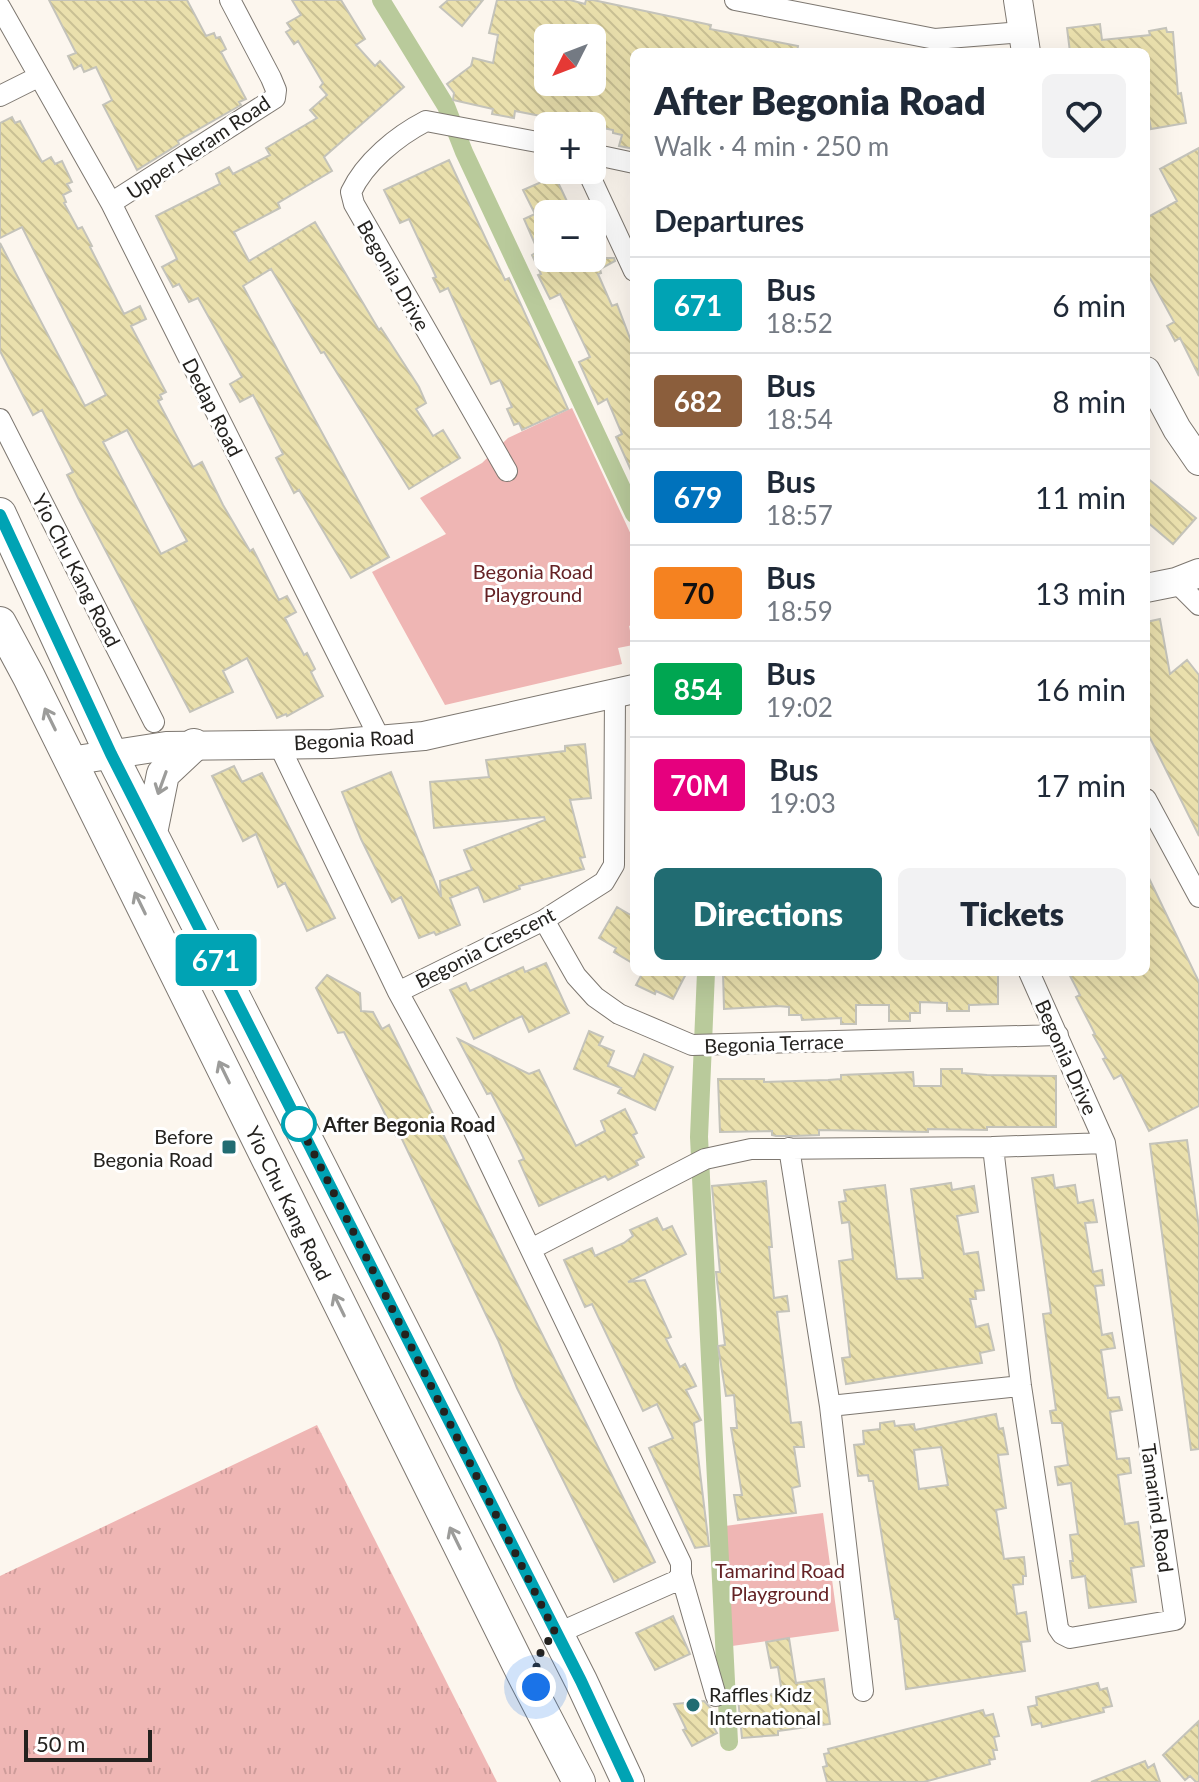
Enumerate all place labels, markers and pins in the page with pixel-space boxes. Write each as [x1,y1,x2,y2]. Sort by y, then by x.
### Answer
marker: After Begonia Road [282,1107,316,1141]
place label: After Begonia Road [322,1112,495,1136]
place label: Before Begonia Road [93,1124,213,1171]
marker: Before Begonia Road [220,1138,238,1156]
place label: Raffles Kidz International [709,1682,821,1729]
marker: Raffles Kidz International [684,1696,702,1714]

